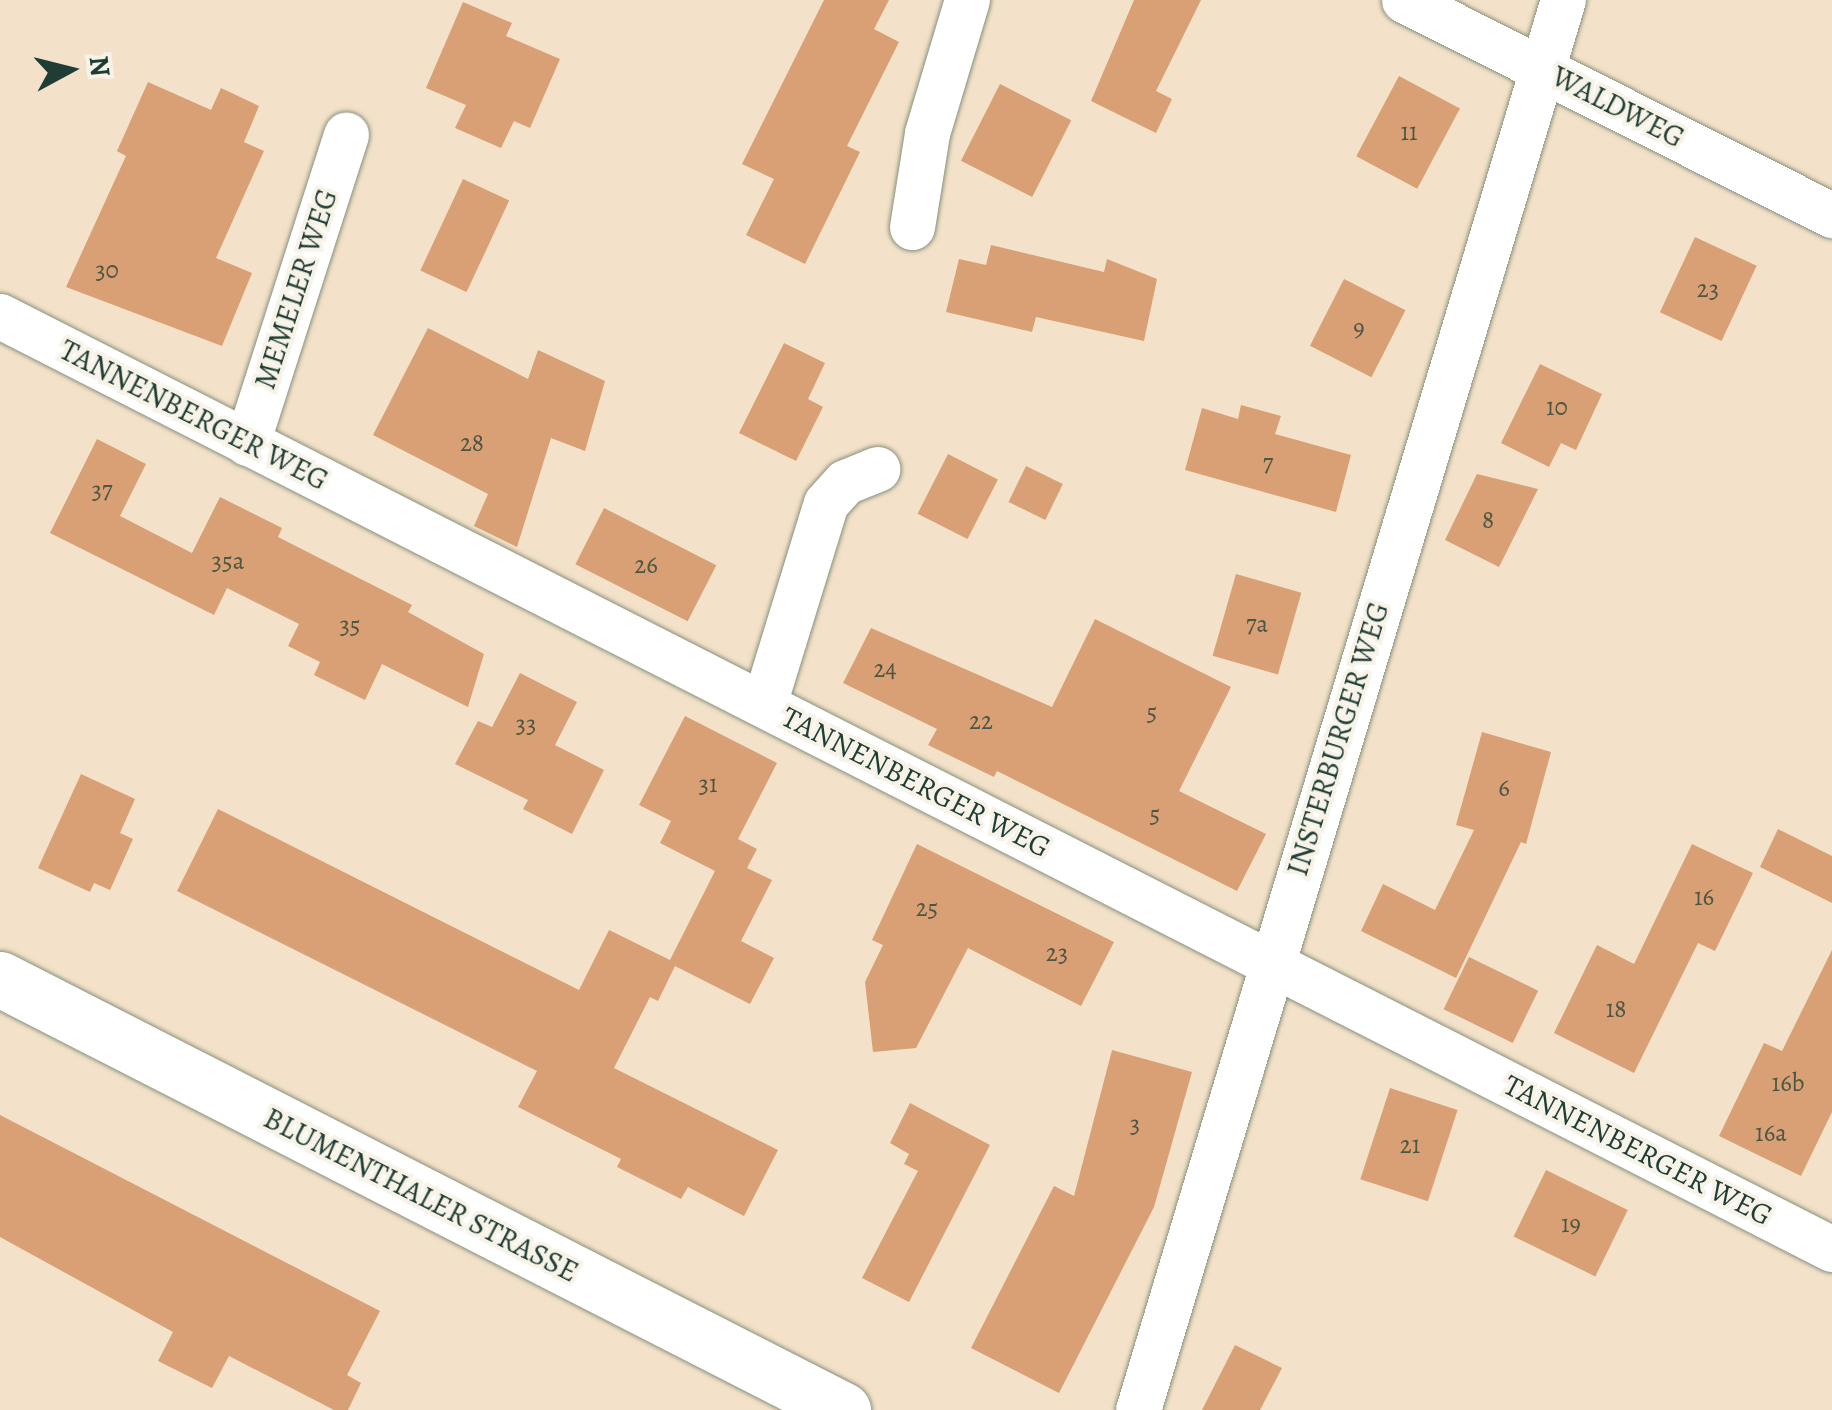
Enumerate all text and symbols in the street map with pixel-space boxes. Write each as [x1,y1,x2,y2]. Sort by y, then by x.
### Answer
north arrow [20,20,120,120]
text: N [80,54,120,79]
street label: WALDWEG [1546,58,1690,156]
house number: 11 [1400,117,1418,147]
street label: MEMELER WEG [247,185,345,393]
house number: 30 [95,255,119,285]
house number: 23 [1697,274,1719,304]
house number: 9 [1353,313,1365,343]
street label: TANNENBERGER WEG [54,332,334,498]
house number: 10 [1546,392,1568,422]
house number: 28 [460,428,484,458]
house number: 7 [1263,448,1273,478]
house number: 37 [92,475,112,505]
house number: 8 [1482,505,1494,535]
house number: 35a [212,546,244,576]
house number: 26 [634,550,658,580]
street label: INSTERBURGER WEG [1279,598,1397,880]
house number: 7a [1246,609,1268,639]
house number: 35 [339,610,361,640]
house number: 24 [873,654,897,684]
house number: 5 [1147,697,1157,727]
street label: TANNENBERGER WEG [776,699,1056,865]
house number: 22 [969,706,993,736]
house number: 33 [516,709,536,739]
house number: 31 [699,769,717,799]
house number: 6 [1498,773,1510,803]
house number: 5 [1150,799,1160,829]
house number: 16 [1694,882,1714,912]
house number: 25 [916,893,938,923]
house number: 23 [1046,938,1068,968]
house number: 18 [1606,994,1626,1024]
street label: TANNENBERGER WEG [1498,1067,1778,1233]
house number: 16b [1772,1068,1804,1098]
street label: BLUMENTHALER STRASSE [258,1100,584,1290]
house number: 3 [1130,1109,1140,1139]
house number: 16a [1755,1118,1787,1148]
house number: 21 [1400,1130,1420,1160]
house number: 19 [1561,1209,1581,1239]

